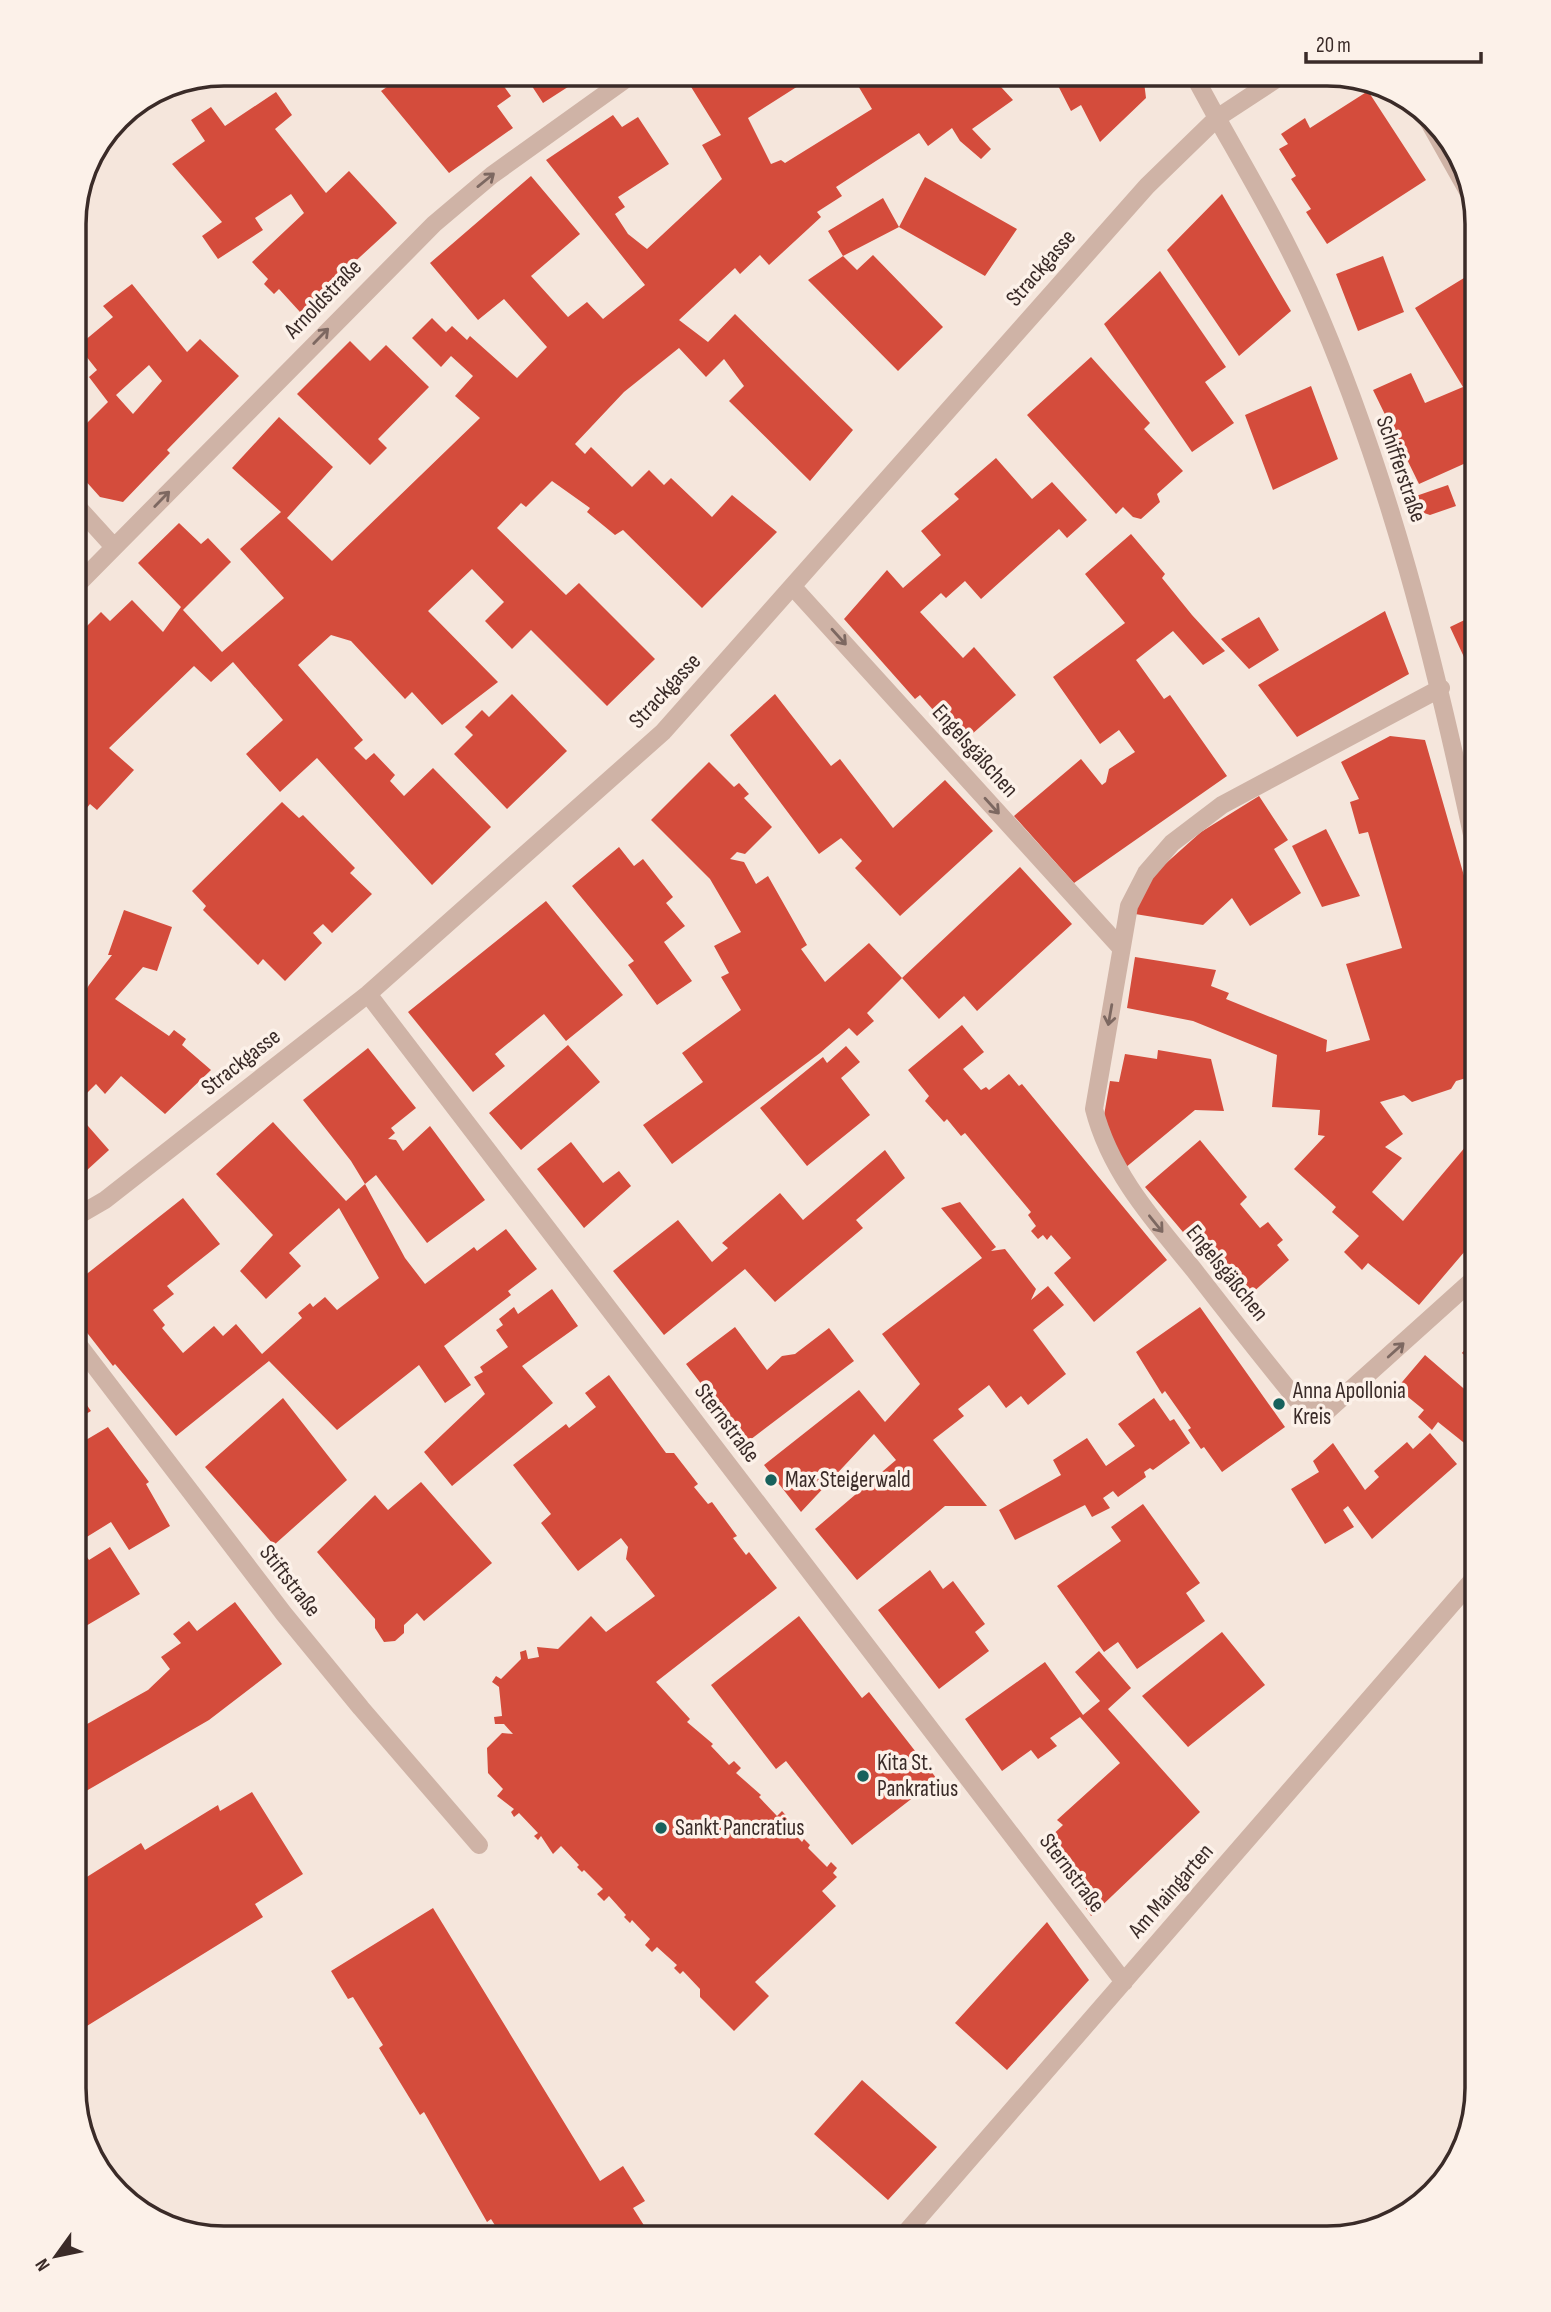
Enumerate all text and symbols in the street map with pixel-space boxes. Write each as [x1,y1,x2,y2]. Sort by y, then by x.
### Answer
scale bar [1306,21,1481,65]
text: 20 m [1316,33,1351,58]
one-way arrow [477,172,495,188]
street label: Strackgasse [1000,224,1082,312]
street label: Arnoldstraße [278,254,368,345]
one-way arrow [312,328,329,345]
street label: Schifferstraße [1370,412,1432,526]
one-way arrow [153,490,170,507]
one-way arrow [831,628,847,646]
street label: Strackgasse [623,648,707,734]
street label: Engelsgäßchen [926,699,1024,803]
one-way arrow [984,797,1000,815]
one-way arrow [1102,1003,1116,1026]
street label: Strackgasse [196,1022,286,1102]
one-way arrow [1149,1214,1164,1232]
street label: Engelsgäßchen [1180,1219,1274,1327]
one-way arrow [1387,1341,1404,1358]
place label: Anna Apollonia Kreis [1292,1377,1406,1431]
street label: Sternstraße [688,1378,766,1468]
marker: Anna Apollonia Kreis [1271,1396,1287,1412]
place label: Max Steigerwald [785,1466,911,1494]
marker: Max Steigerwald [763,1472,779,1488]
street label: Stiftstraße [253,1539,327,1623]
place label: Kita St. Pankratius [877,1749,958,1803]
marker: Kita St. Pankratius [855,1768,871,1784]
place label: Sankt Pancratius [675,1814,804,1842]
marker: Sankt Pancratius [653,1820,669,1836]
street label: Sternstraße [1033,1828,1111,1918]
street label: Am Maingarten [1122,1838,1220,1945]
north arrow [21,2221,91,2291]
text: N [31,2254,55,2275]

